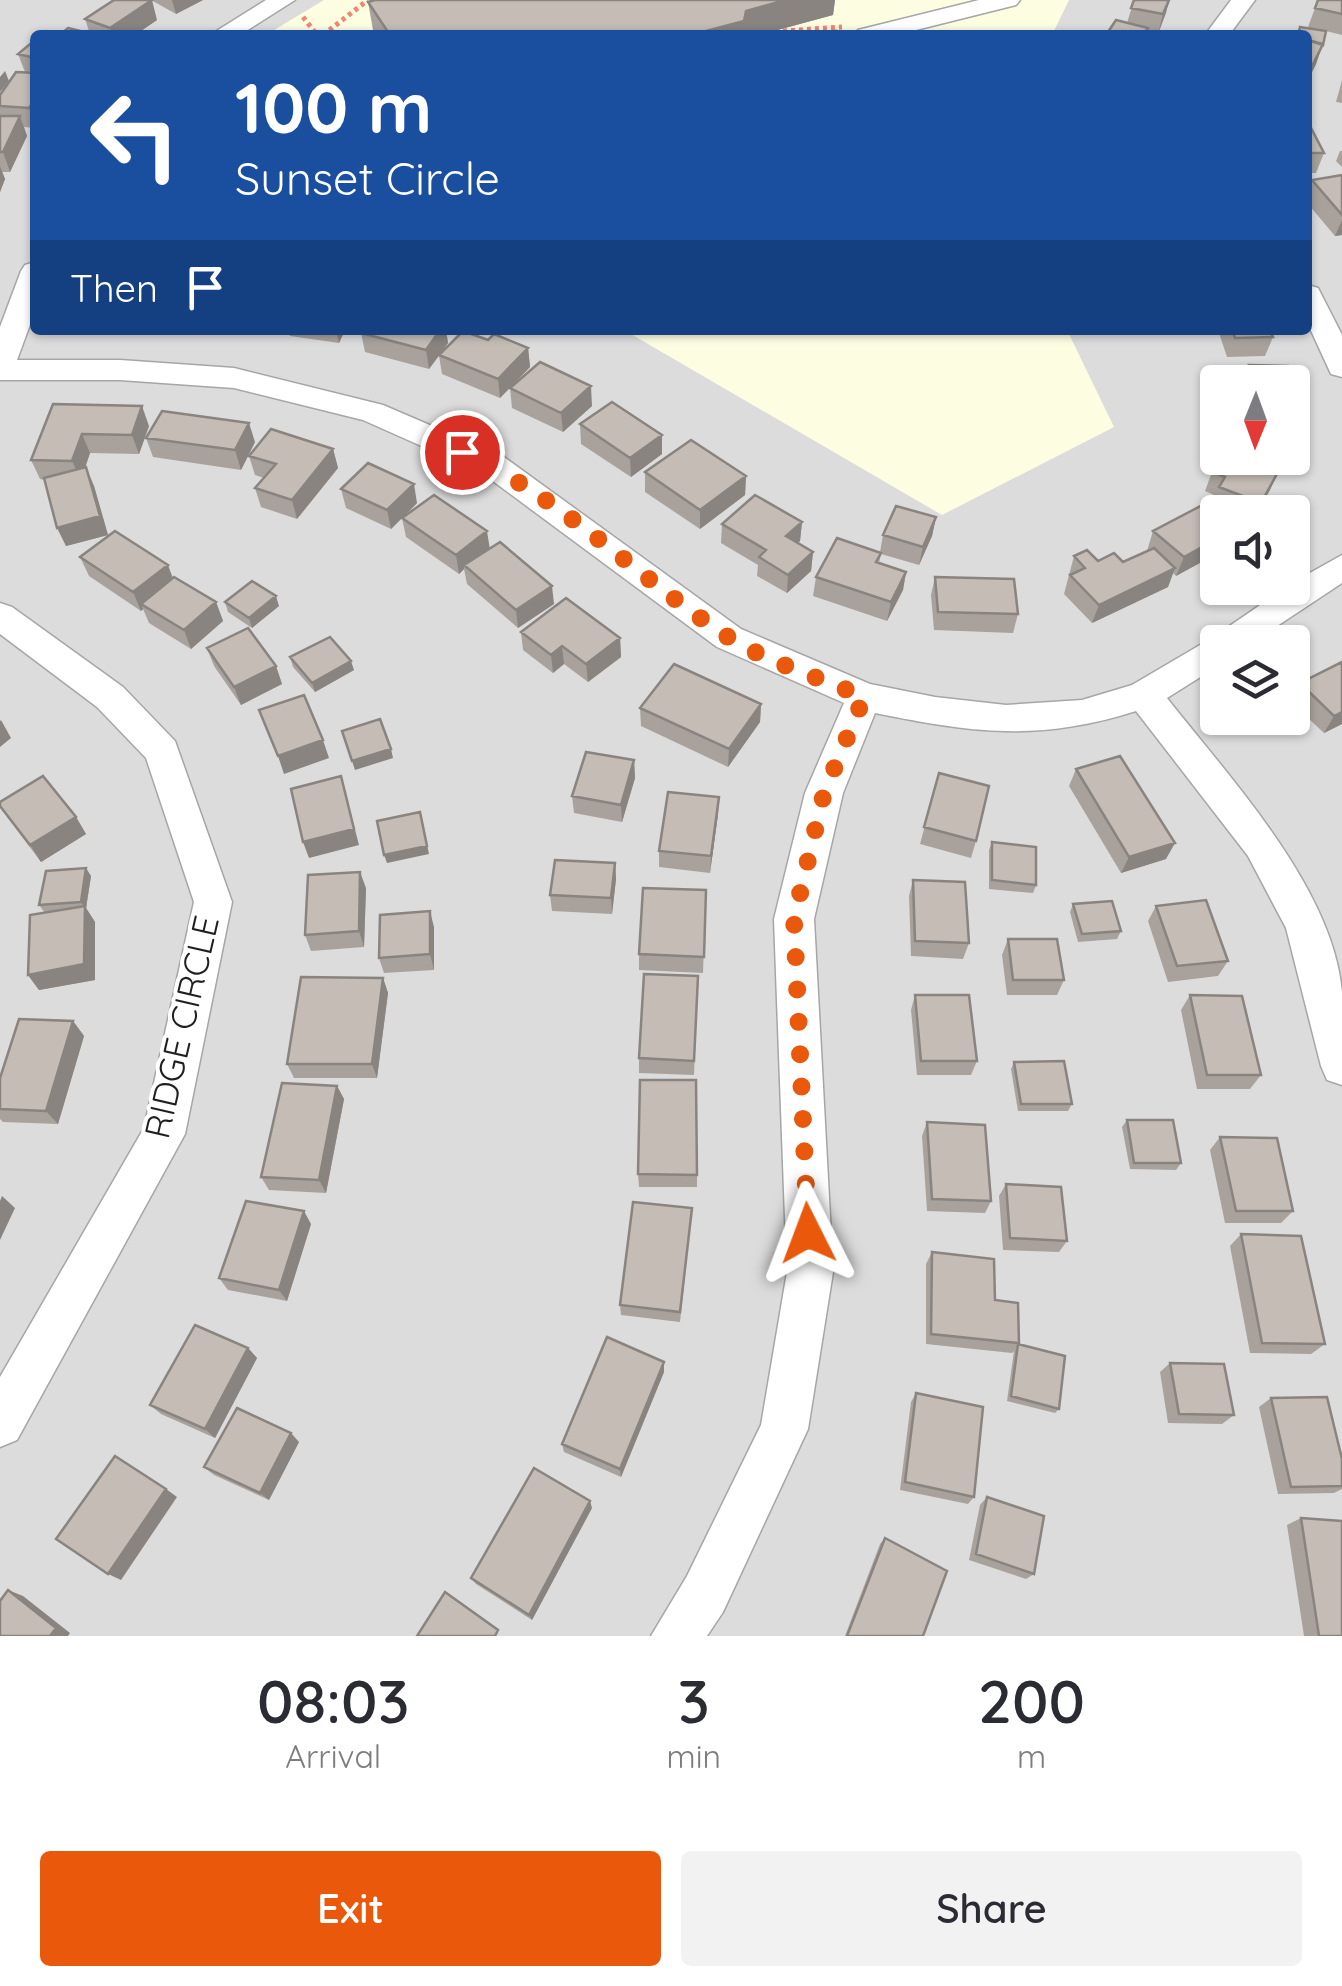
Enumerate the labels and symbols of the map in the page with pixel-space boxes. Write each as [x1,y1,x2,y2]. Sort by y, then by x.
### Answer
north arrow [1200,365,1310,475]
pin [420,410,505,495]
street label: RIDGE CIRCLE [134,911,228,1142]
position arrow [756,1181,860,1285]

